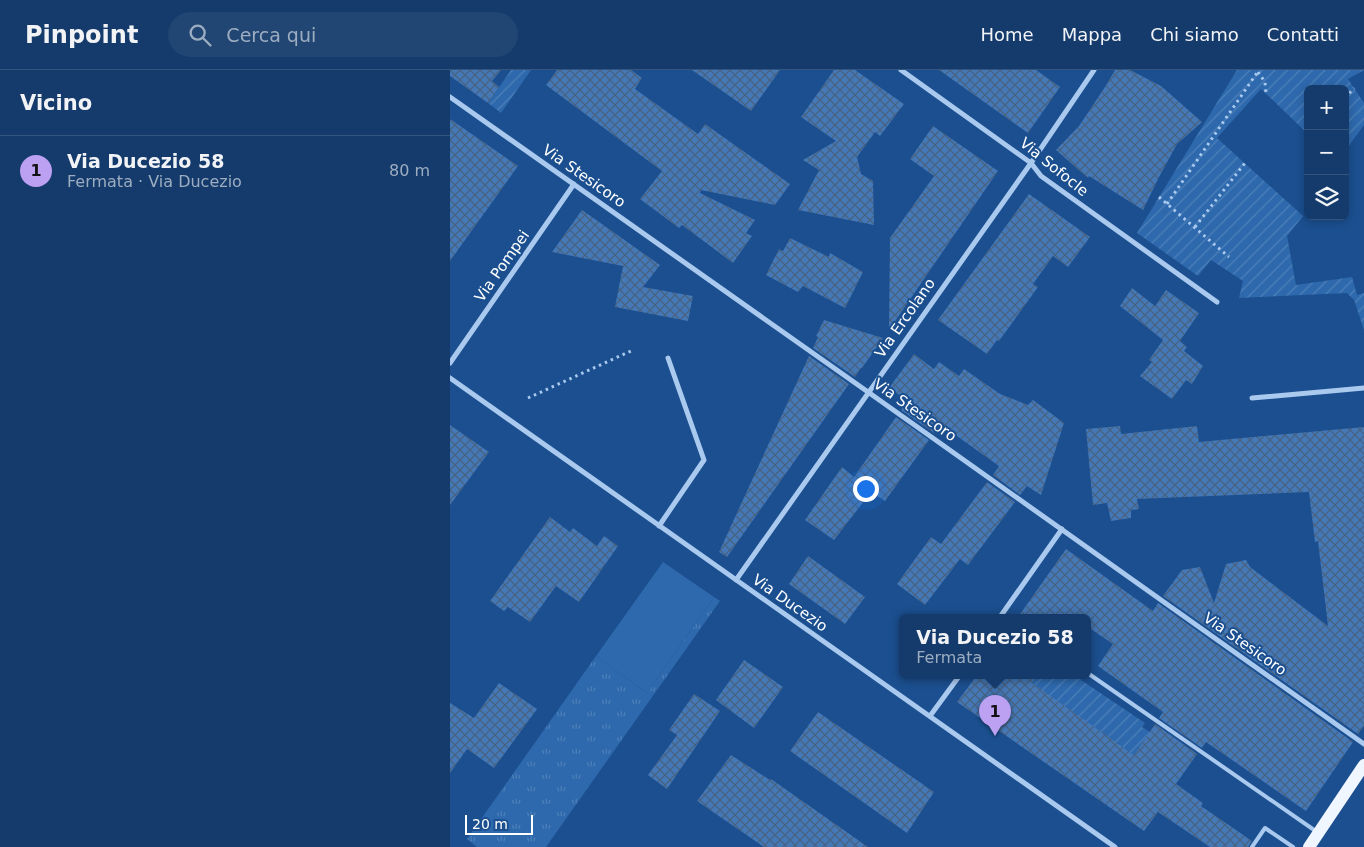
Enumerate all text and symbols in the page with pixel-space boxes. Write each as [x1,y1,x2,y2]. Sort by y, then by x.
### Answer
search box [168,12,518,57]
text: Pinpoint [25,21,138,49]
icon: search [186,21,214,49]
text: Cerca qui [226,24,316,46]
text: Home [981,24,1034,45]
text: Mappa [1062,24,1122,45]
text: Chi siamo [1150,24,1239,45]
text: Contatti [1267,24,1339,45]
map controls [1304,85,1349,220]
button: + [1304,85,1349,130]
text: Vicino [20,91,92,115]
button: − [1304,130,1349,175]
street label: Via Sofocle [1016,134,1092,200]
street label: Via Stesicoro [539,141,629,211]
text: Via Ducezio 58 [67,150,224,172]
text: 1 [30,161,42,180]
text: 80 m [389,161,430,180]
text: Fermata · Via Ducezio [67,172,242,191]
button: layers [1304,175,1349,220]
street label: Via Pompei [471,227,533,305]
street label: Via Ercolano [871,275,939,361]
street label: Via Stesicoro [870,375,960,445]
your location [853,476,879,502]
street label: Via Ducezio [749,570,831,636]
street label: Via Stesicoro [1200,609,1290,679]
popup [899,614,1091,679]
text: Via Ducezio 58 [916,626,1074,648]
text: Fermata [916,648,982,667]
pin: 1 [979,695,1011,736]
scale bar [465,812,532,835]
text: 20 m [472,816,508,832]

